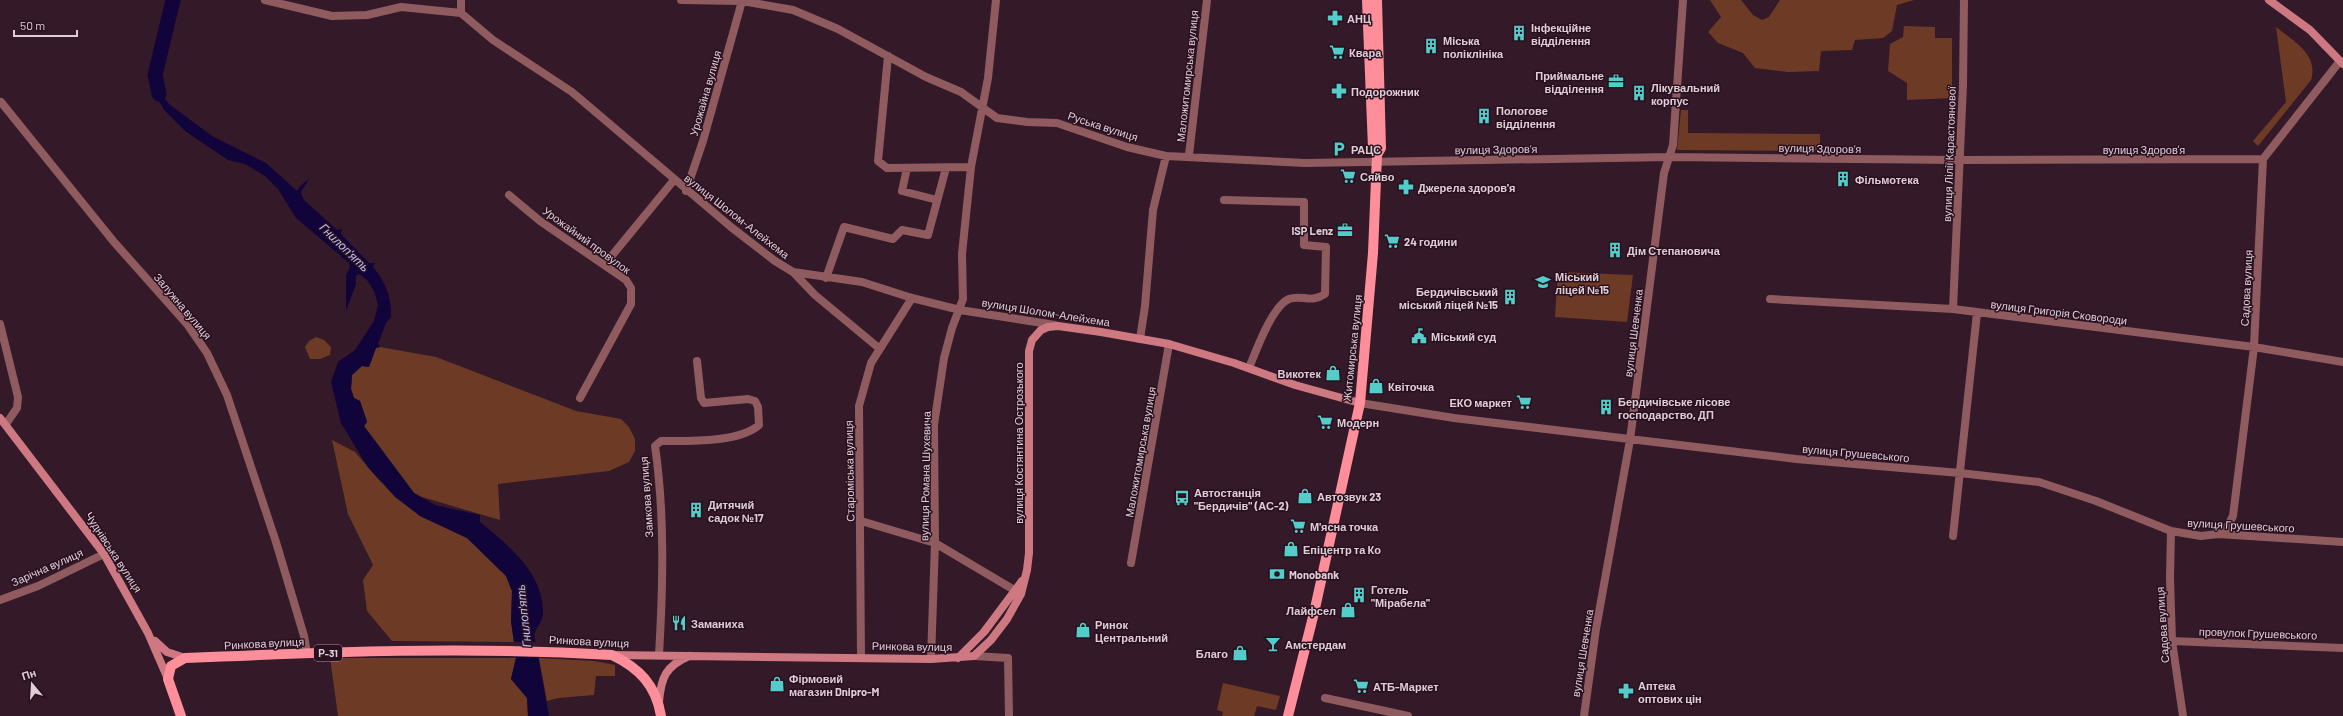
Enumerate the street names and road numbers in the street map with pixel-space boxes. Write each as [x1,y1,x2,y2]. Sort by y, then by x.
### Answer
street label: Маложитомирська вулиця [1174,9,1200,143]
street label: Урожайна вулиця [687,49,723,137]
street label: вулиця Лілії Карастоянової [1940,86,1958,222]
street label: Руська вулиця [1066,109,1140,143]
street label: вулиця Здоровʼя [1779,141,1861,155]
street label: вулиця Здоровʼя [1455,142,1537,156]
street label: вулиця Здоровʼя [2103,143,2185,156]
street label: вулиця Шолом-Алейхема [682,171,793,262]
street label: Урожайний провулок [541,204,634,276]
street label: Садова вулиця [2238,249,2254,327]
street label: Залужна вулиця [152,270,214,342]
street label: вулиця Шевченка [1621,287,1645,378]
street label: Житомирська вулиця [1340,294,1364,402]
street label: вулиця Шолом-Алейхема [981,295,1112,329]
street label: вулиця Григорія Сковороди [1990,297,2128,327]
street label: вулиця Костянтина Острозького [1012,362,1025,524]
street label: Маложитомирська вулиця [1122,386,1158,518]
street label: вулиця Романа Шухевича [917,410,933,541]
street label: Староміська вулиця [842,420,856,522]
street label: вулиця Грушевського [1802,442,1910,464]
street label: Замкова вулиця [637,456,655,538]
street label: Чуднівська вулиця [83,509,145,595]
street label: вулиця Грушевського [2187,516,2295,534]
street label: Зарічна вулиця [9,545,85,589]
street label: Садова вулиця [2153,586,2171,664]
street label: вулиця Шевченка [1569,607,1595,698]
street label: провулок Грушевського [2199,624,2317,642]
street label: Ринкова вулиця [549,632,629,650]
street label: Ринкова вулиця [224,634,304,652]
street label: Ринкова вулиця [872,639,952,653]
road number: Р-31 [314,645,342,661]

